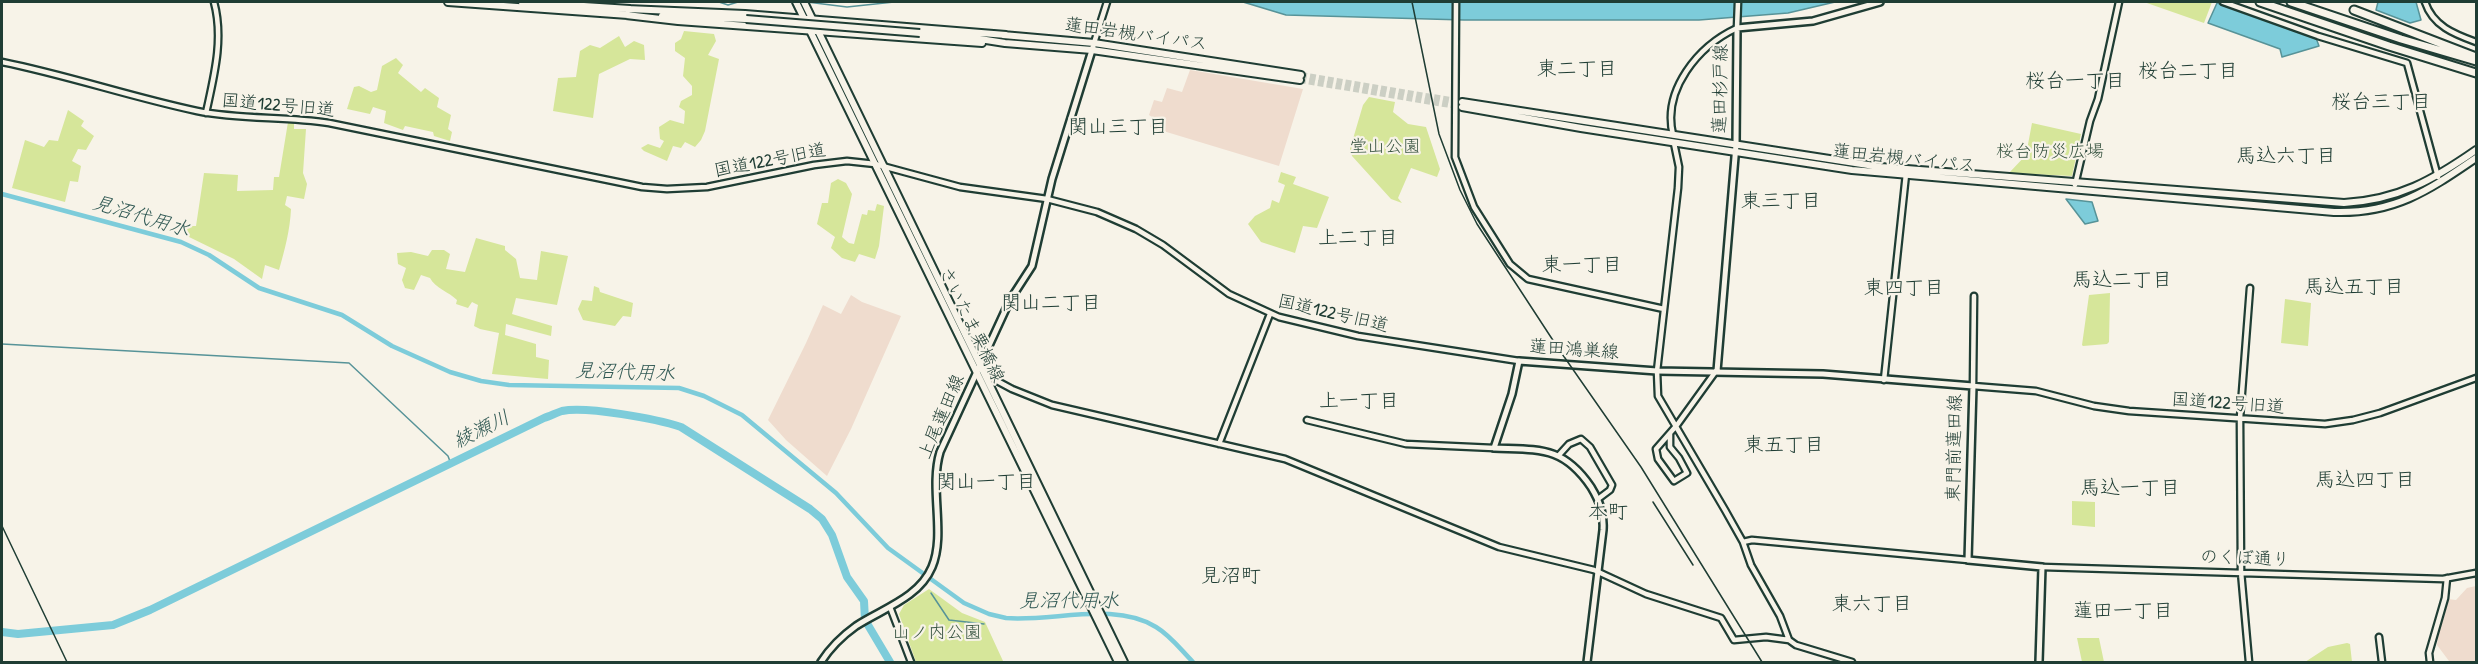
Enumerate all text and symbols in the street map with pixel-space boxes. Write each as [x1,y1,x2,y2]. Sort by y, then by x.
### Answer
street label: 蓮田岩槻バイパス [1063,14,1209,56]
street label: 蓮田杉戸線 [1709,44,1733,134]
district label: 東二丁目 [1537,58,1617,82]
district label: 桜台二丁目 [2138,60,2238,84]
district label: 桜台一丁目 [2025,70,2125,94]
street label: 国道122号旧道 [221,90,335,122]
district label: 桜台三丁目 [2331,91,2431,115]
district label: 関山三丁目 [1068,116,1168,140]
park label: 堂山公園 [1349,136,1421,158]
street label: 国道122号旧道 [712,140,828,182]
street label: 蓮田岩槻バイパス [1831,141,1977,177]
park label: 桜台防災広場 [1996,141,2104,163]
district label: 馬込六丁目 [2236,145,2336,169]
district label: 東三丁目 [1741,190,1821,214]
water label: 見沼代用水 [90,191,192,243]
district label: 上二丁目 [1318,227,1398,251]
district label: 東一丁目 [1542,254,1622,278]
street label: さいたま栗橋線 [934,264,1008,386]
district label: 馬込二丁目 [2072,269,2172,293]
district label: 馬込五丁目 [2304,276,2404,300]
district label: 東四丁目 [1864,277,1944,301]
street label: 国道122号旧道 [1275,291,1391,337]
district label: 関山二丁目 [1001,292,1101,316]
street label: 蓮田鴻巣線 [1528,336,1620,364]
water label: 見沼代用水 [575,359,675,387]
street label: 上尾蓮田線 [914,371,970,463]
street label: 国道122号旧道 [2171,389,2285,419]
district label: 上一丁目 [1319,390,1399,414]
street label: 東門前蓮田線 [1943,394,1967,502]
water label: 綾瀬川 [450,406,514,454]
district label: 東五丁目 [1744,434,1824,458]
district label: 馬込四丁目 [2315,469,2415,493]
district label: 関山一丁目 [936,471,1036,495]
district label: 馬込一丁目 [2080,477,2180,501]
district label: 本町 [1588,501,1628,525]
street label: のくぼ通り [2200,547,2290,571]
district label: 見沼町 [1201,565,1261,589]
water label: 見沼代用水 [1019,590,1119,614]
district label: 東六丁目 [1832,593,1912,617]
district label: 蓮田一丁目 [2073,600,2173,624]
park label: 山ノ内公園 [892,622,982,644]

